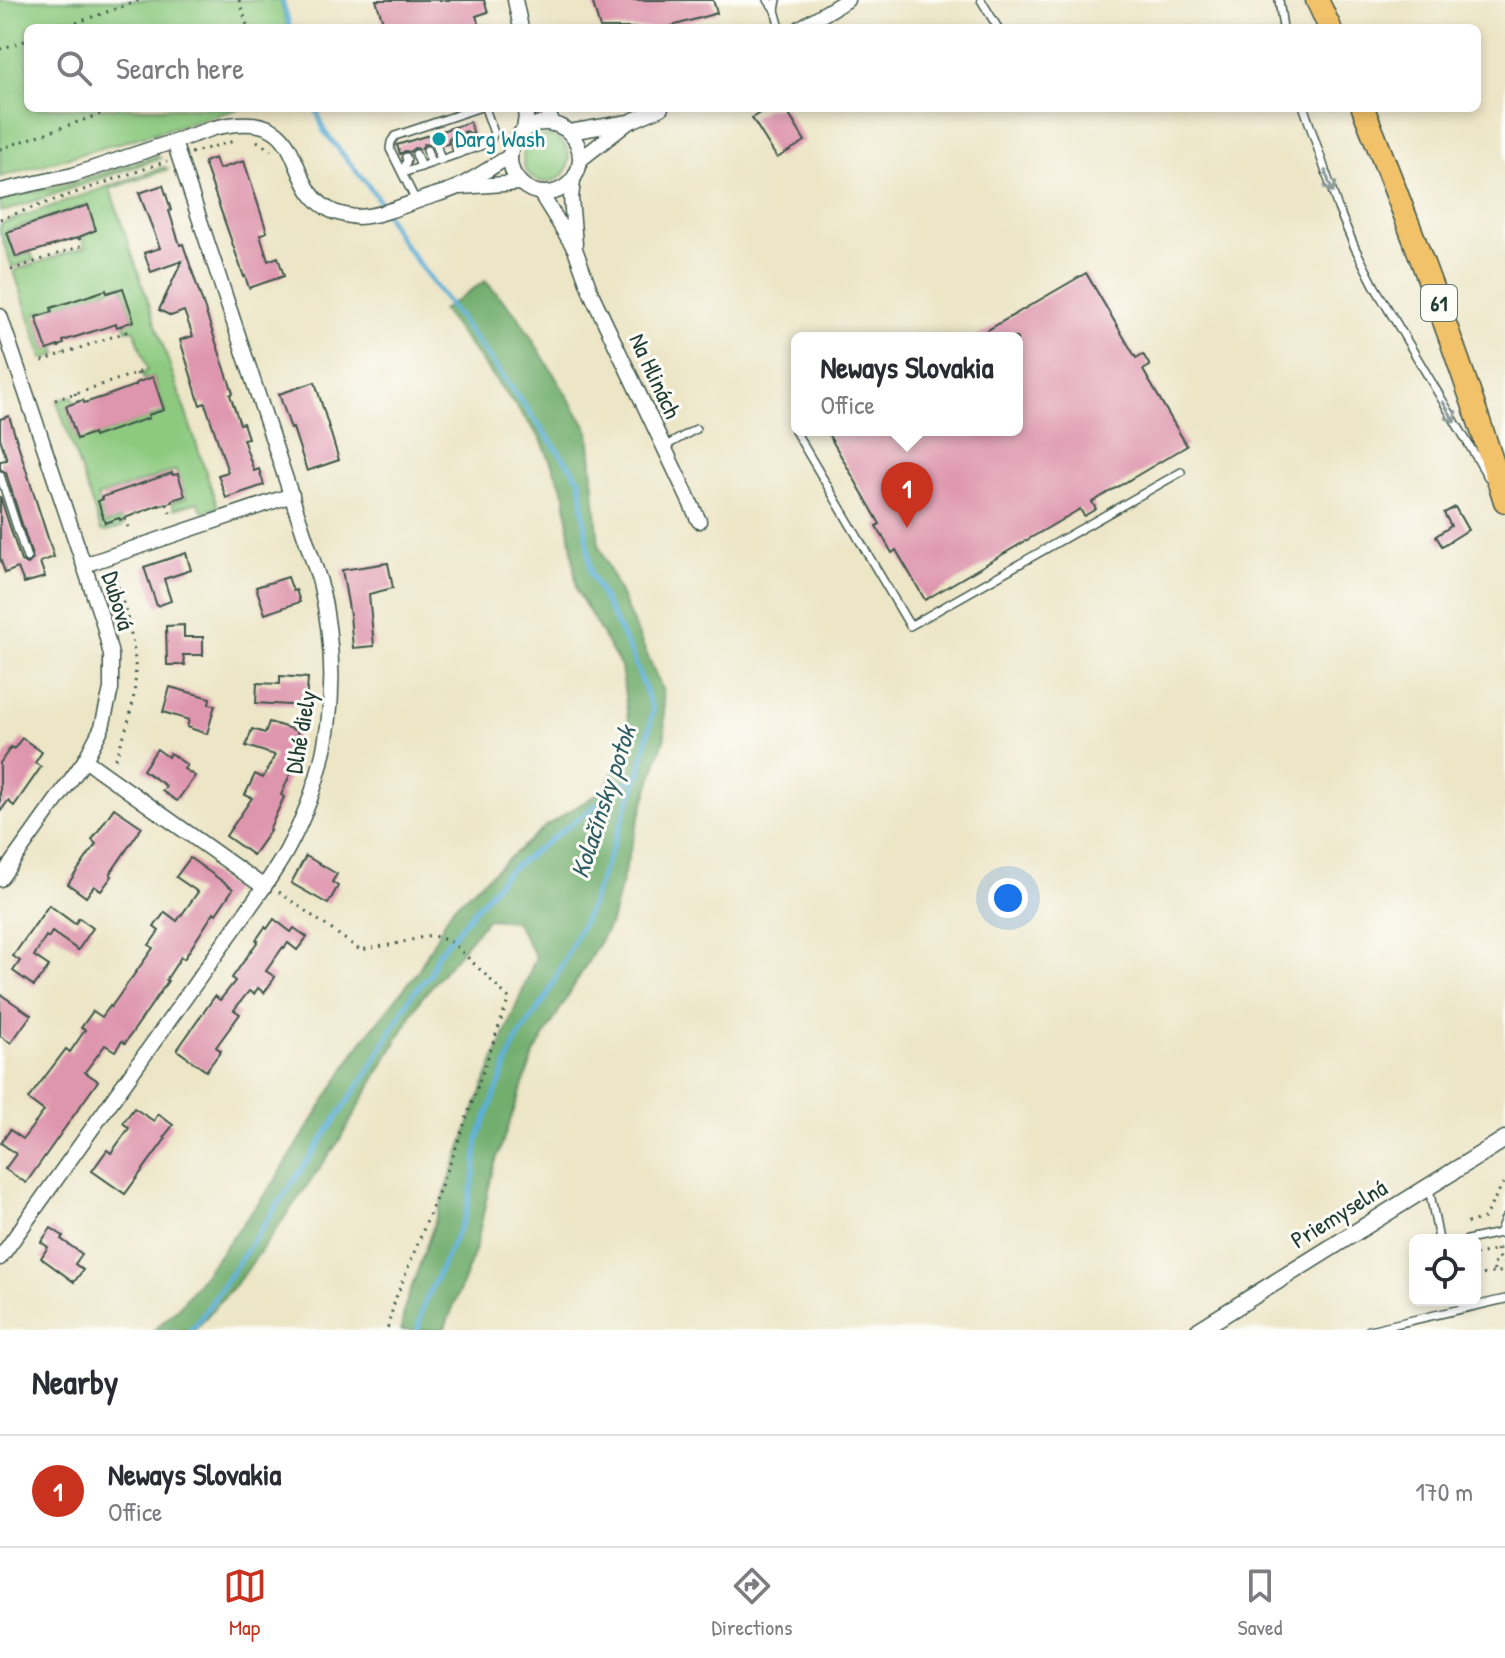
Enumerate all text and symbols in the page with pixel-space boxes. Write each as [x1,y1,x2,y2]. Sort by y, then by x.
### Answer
search box [24,24,1481,112]
icon: search [52,46,96,90]
text: Search here [116,48,244,88]
place label: Darg Wash [455,122,545,154]
marker: Darg Wash [430,130,448,148]
one-way arrow [1323,169,1337,194]
road number: 61 [1421,285,1457,321]
street label: Na Hlinách [622,328,689,423]
popup [791,332,1023,436]
text: Neways Slovakia [820,347,994,387]
text: Office [820,387,875,422]
one-way arrow [1441,400,1457,423]
pin: 1 [881,462,933,528]
street label: Dubová [95,568,143,634]
street label: Dlhé diely [277,688,323,776]
water label: Kolačínsky potok [561,719,645,883]
your location [988,878,1028,918]
street label: Priemyselná [1284,1171,1393,1255]
map controls [1409,1234,1481,1306]
button: locate [1409,1234,1481,1306]
text: Nearby [32,1359,118,1405]
text: Neways Slovakia [108,1454,281,1494]
text: 1 [53,1474,63,1509]
text: 170 m [1415,1474,1473,1509]
text: Office [108,1494,162,1529]
tab: Map [223,1564,267,1642]
tab: Directions [712,1564,793,1642]
tab: Saved [1238,1564,1282,1642]

